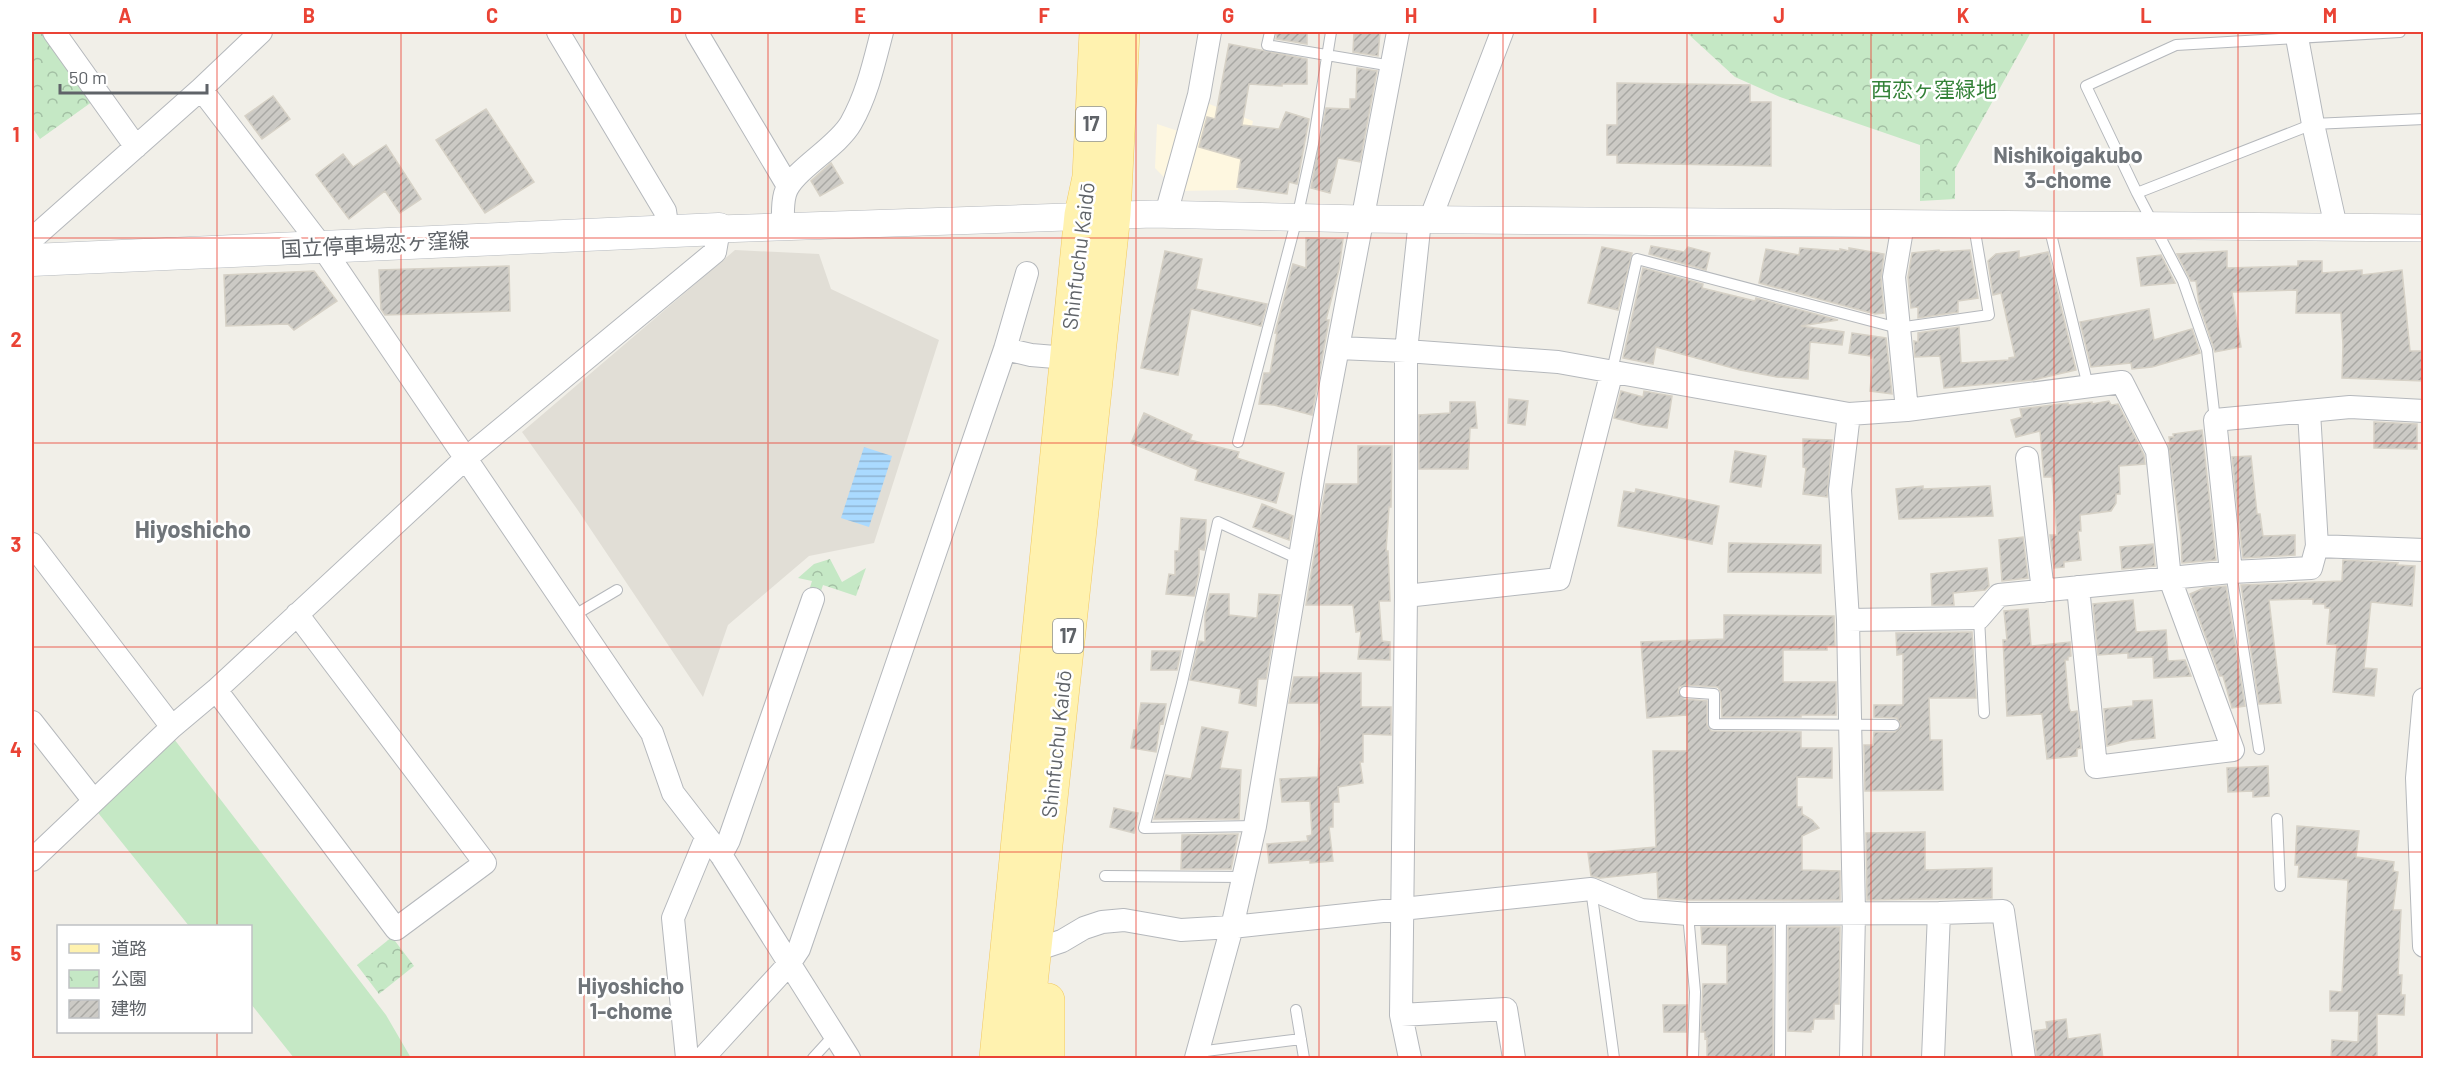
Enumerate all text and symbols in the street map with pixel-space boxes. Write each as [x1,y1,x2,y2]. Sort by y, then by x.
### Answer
text: A [118,3,132,27]
text: B [303,3,315,27]
text: C [486,3,498,27]
text: D [670,3,682,27]
text: E [854,3,866,27]
text: F [1038,3,1050,27]
text: G [1222,3,1234,27]
text: H [1405,3,1417,27]
text: I [1592,3,1598,27]
text: J [1773,3,1785,27]
text: K [1957,3,1970,27]
text: L [2140,3,2152,27]
text: M [2323,3,2337,27]
scale bar [60,57,207,95]
text: 50 m [69,66,107,88]
park label: 西恋ヶ窪緑地 [1871,76,1997,101]
road number: 17 [1076,107,1106,141]
text: 1 [12,122,20,146]
district label: Nishikoigakubo 3-chome [1993,141,2143,192]
street label: Shinfuchu Kaidō [1056,181,1099,331]
street label: 国立停車場恋ヶ窪線 [280,226,470,261]
text: 2 [10,327,22,351]
district label: Hiyoshicho [135,514,251,543]
text: 3 [11,532,21,556]
road number: 17 [1053,619,1083,653]
street label: Shinfuchu Kaidō [1035,669,1076,819]
text: 4 [10,737,22,761]
legend [57,925,252,1033]
text: 道路 [111,937,147,959]
text: 5 [11,941,22,965]
text: 公園 [111,967,147,989]
district label: Hiyoshicho 1-chome [578,972,684,1023]
text: 建物 [111,997,147,1019]

